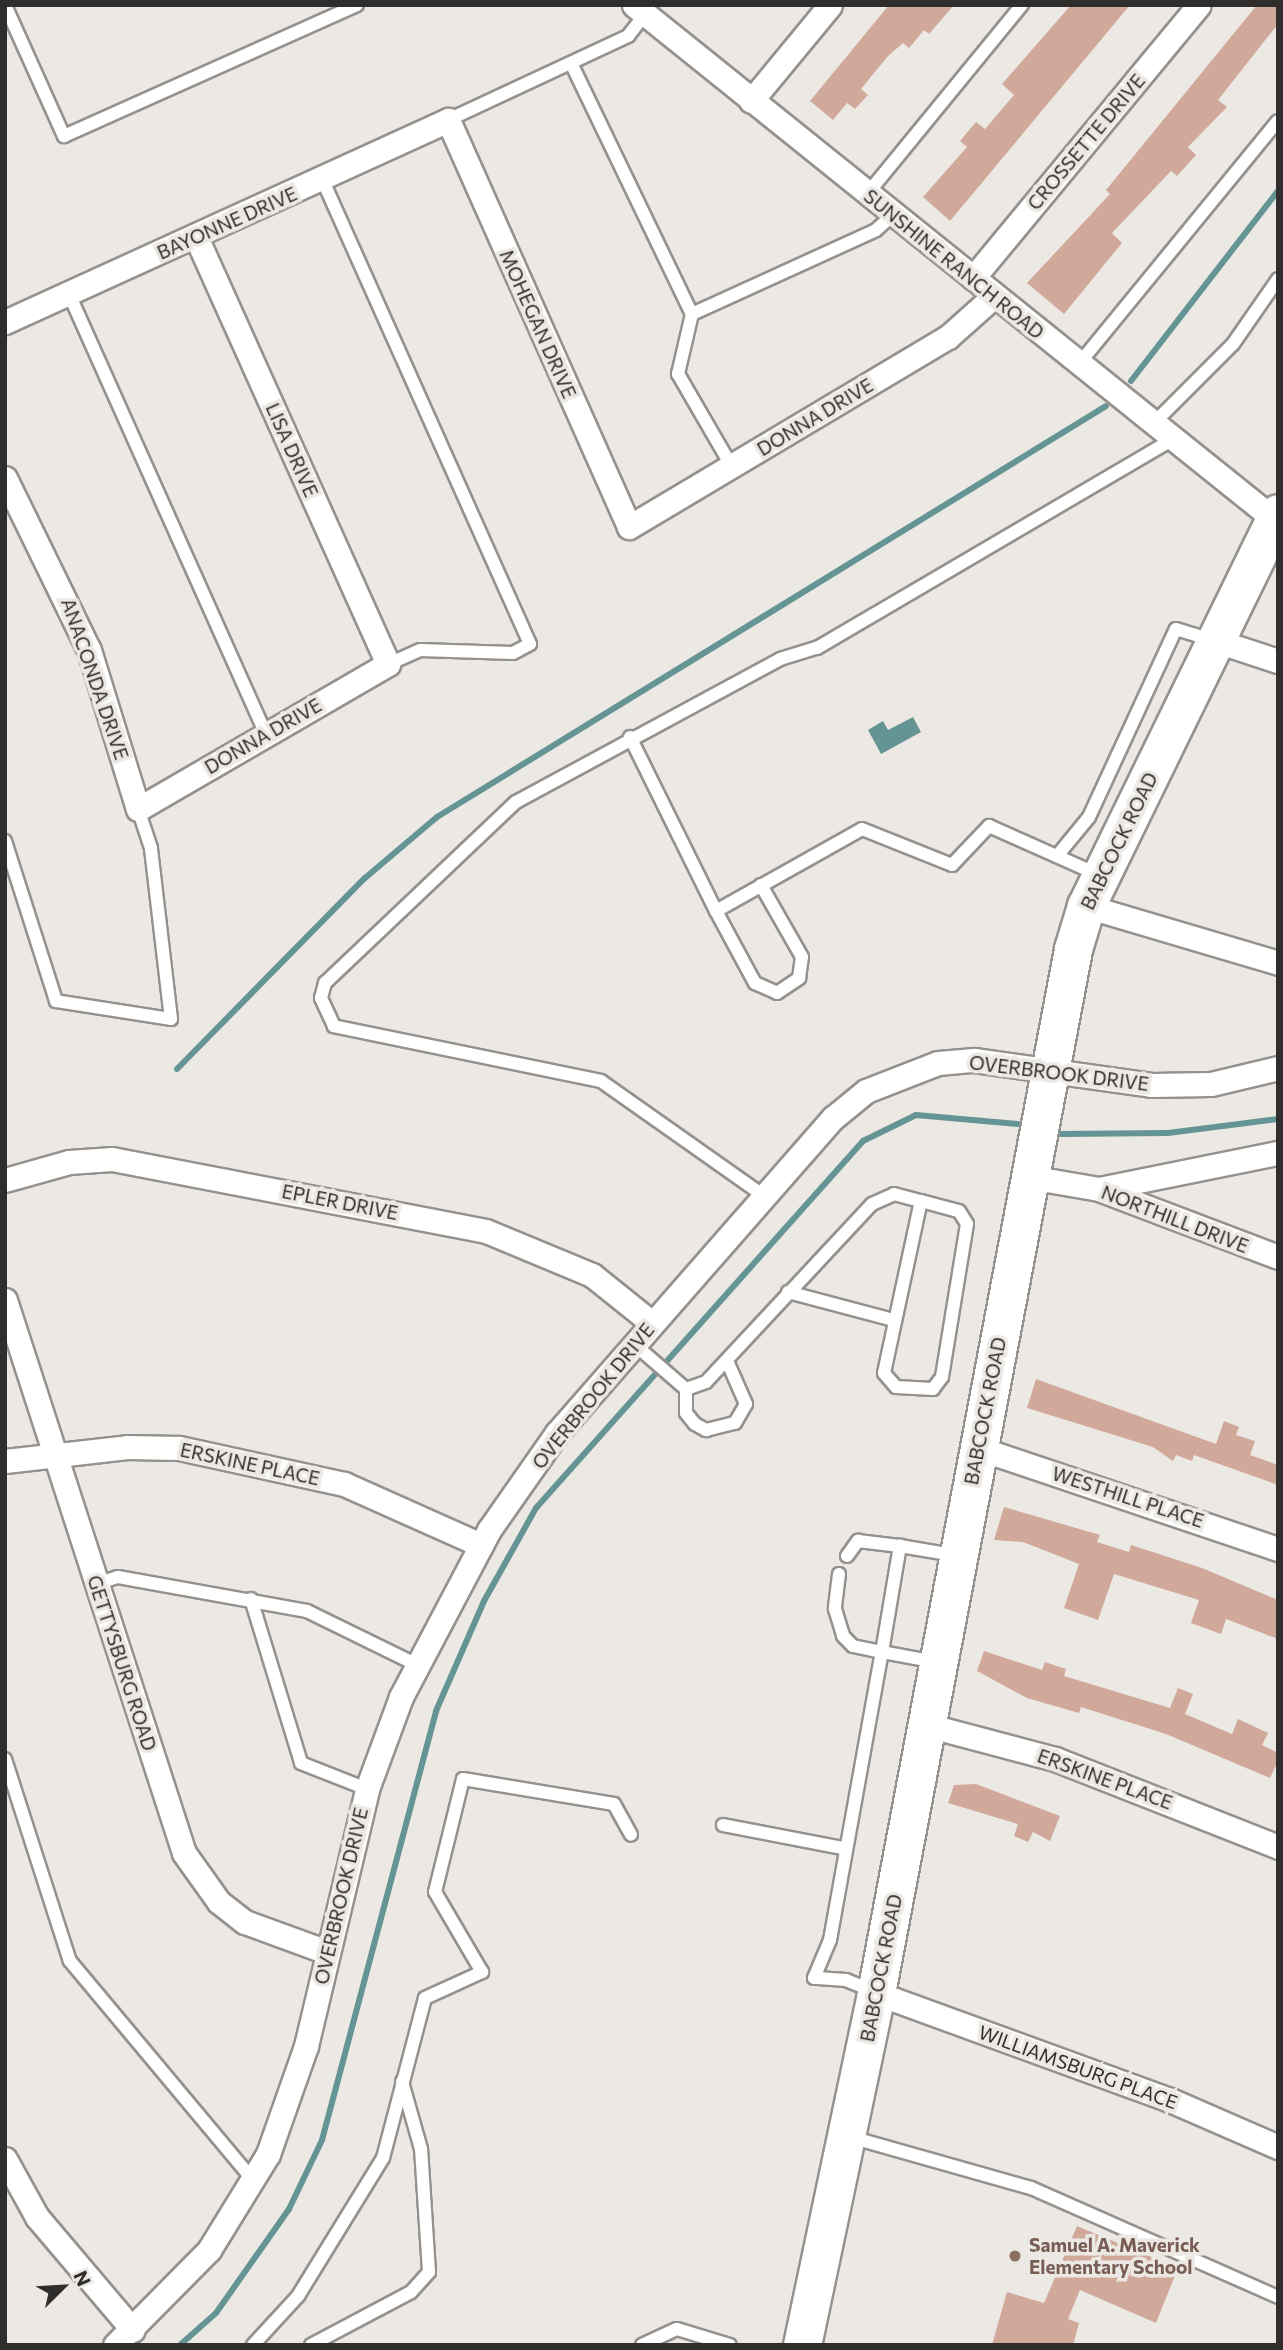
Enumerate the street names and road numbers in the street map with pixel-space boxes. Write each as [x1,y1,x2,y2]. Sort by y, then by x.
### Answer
street label: CROSSETTE DRIVE [1023,69,1149,215]
street label: BAYONNE DRIVE [154,182,300,264]
street label: SUNSHINE RANCH ROAD [859,184,1049,344]
street label: MOHEGAN DRIVE [495,246,581,402]
street label: DONNA DRIVE [753,373,877,461]
street label: LISA DRIVE [261,399,323,501]
street label: ANACONDA DRIVE [57,595,133,763]
street label: DONNA DRIVE [200,693,326,779]
street label: BABCOCK ROAD [1076,769,1162,913]
street label: OVERBROOK DRIVE [968,1051,1150,1095]
street label: EPLER DRIVE [280,1180,400,1224]
street label: NORTHILL DRIVE [1098,1180,1252,1258]
street label: OVERBROOK DRIVE [527,1319,659,1473]
street label: BABCOCK ROAD [959,1335,1011,1487]
street label: ERSKINE PLACE [178,1438,322,1490]
street label: WESTHILL PLACE [1049,1462,1207,1532]
street label: GETTYSBURG ROAD [83,1572,161,1754]
street label: ERSKINE PLACE [1034,1744,1176,1814]
street label: OVERBROOK DRIVE [310,1805,372,1987]
street label: BABCOCK ROAD [855,1892,907,2044]
street label: WILLIAMSBURG PLACE [975,2020,1181,2114]

